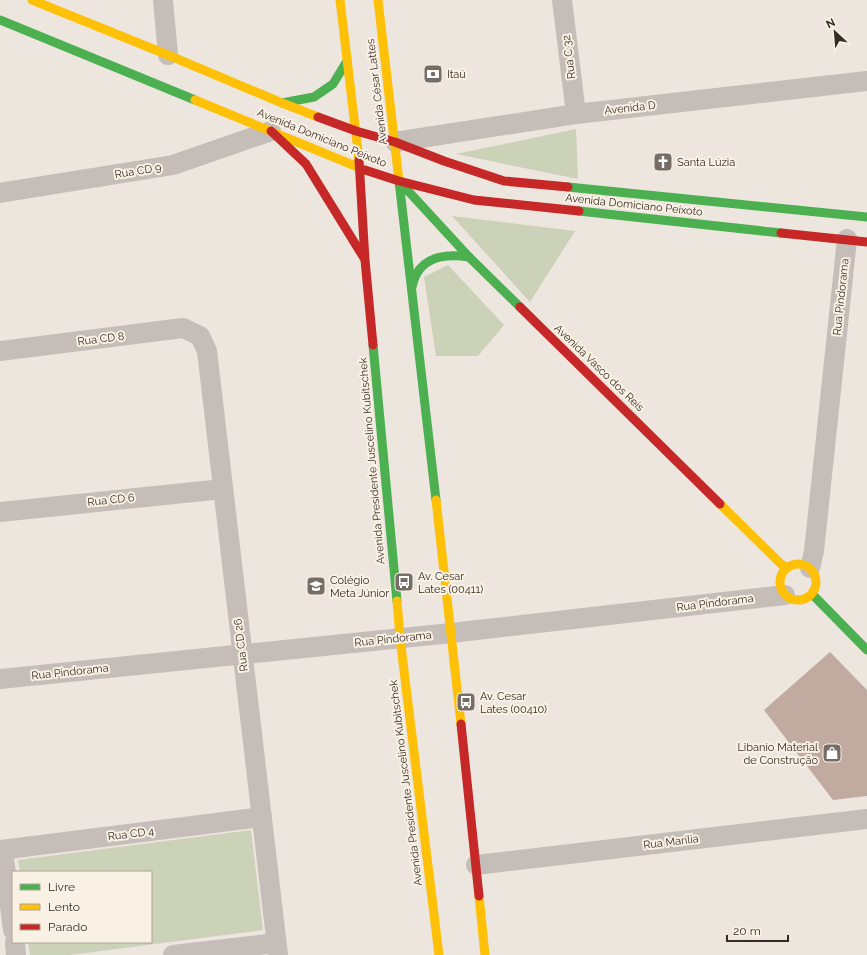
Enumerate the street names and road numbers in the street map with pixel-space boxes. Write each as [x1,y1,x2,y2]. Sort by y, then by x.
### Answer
street label: Rua C 32 [560,34,578,80]
street label: Avenida César Lattes [364,38,390,146]
street label: Avenida D [604,99,656,117]
street label: Avenida Domiciano Peixoto [255,106,389,170]
street label: Rua CD 9 [114,161,162,181]
street label: Avenida Domiciano Peixoto [565,191,704,219]
street label: Rua Pindorama [830,258,852,336]
street label: Avenida Vasco dos Reis [552,322,646,414]
street label: Rua CD 8 [77,330,125,348]
street label: Avenida Presidente Juscelino Kubitschek [356,357,388,565]
street label: Rua CD 6 [87,491,136,509]
street label: Rua Pindorama [676,592,754,614]
street label: Rua CD 26 [231,618,251,672]
street label: Rua Pindorama [354,628,432,650]
street label: Rua Pindorama [31,661,109,683]
street label: Avenida Presidente Juscelino Kubitschek [387,679,425,887]
street label: Rua CD 4 [107,825,155,843]
street label: Rua Marília [643,832,699,852]

